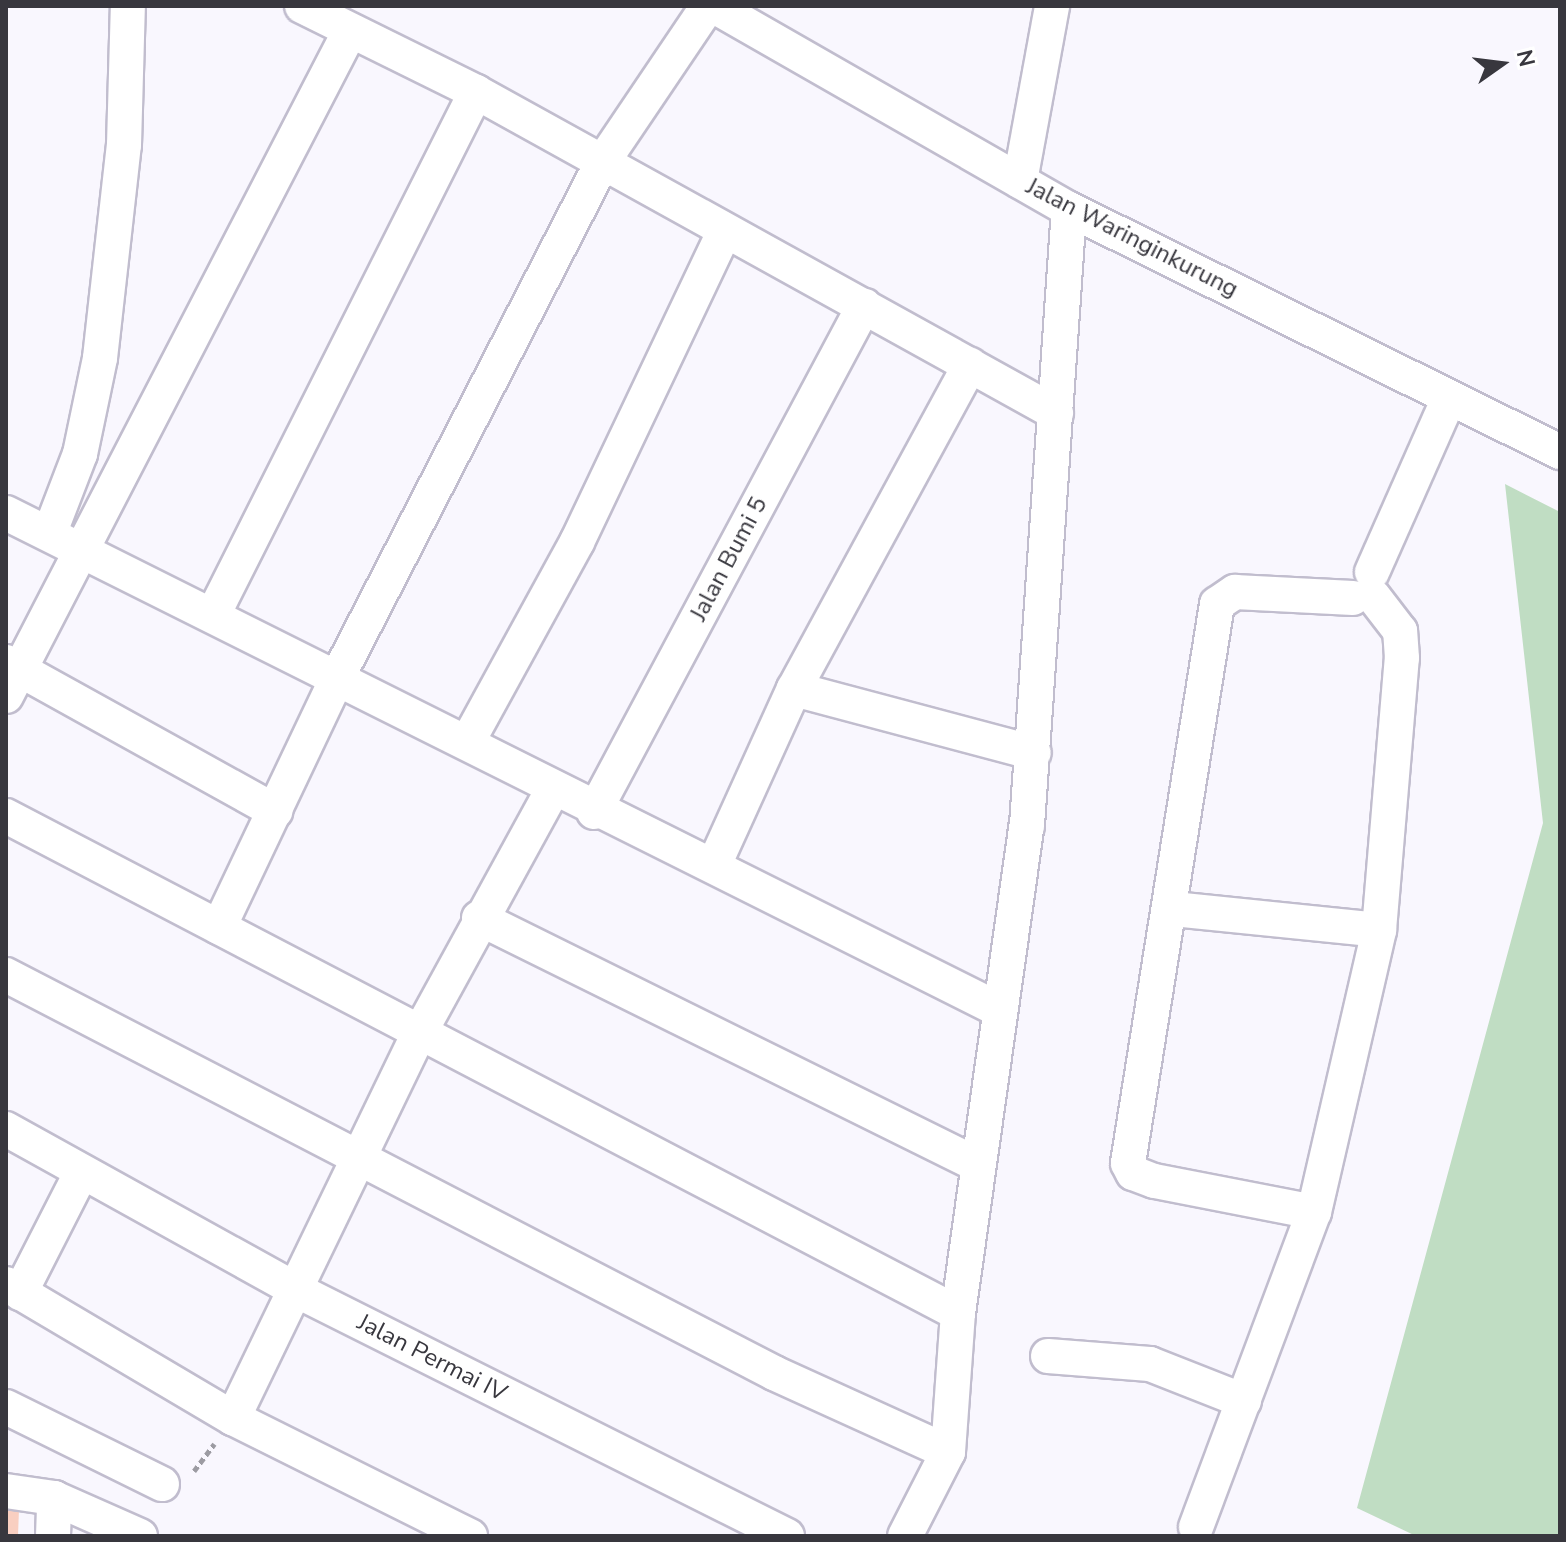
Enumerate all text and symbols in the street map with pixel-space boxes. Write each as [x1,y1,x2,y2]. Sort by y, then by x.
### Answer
north arrow [1462,24,1542,104]
text: N [1509,47,1542,70]
street label: Jalan Waringinkurung [1021,172,1243,304]
street label: Jalan Bumi 5 [684,492,774,626]
street label: Jalan Permai IV [352,1308,512,1408]

